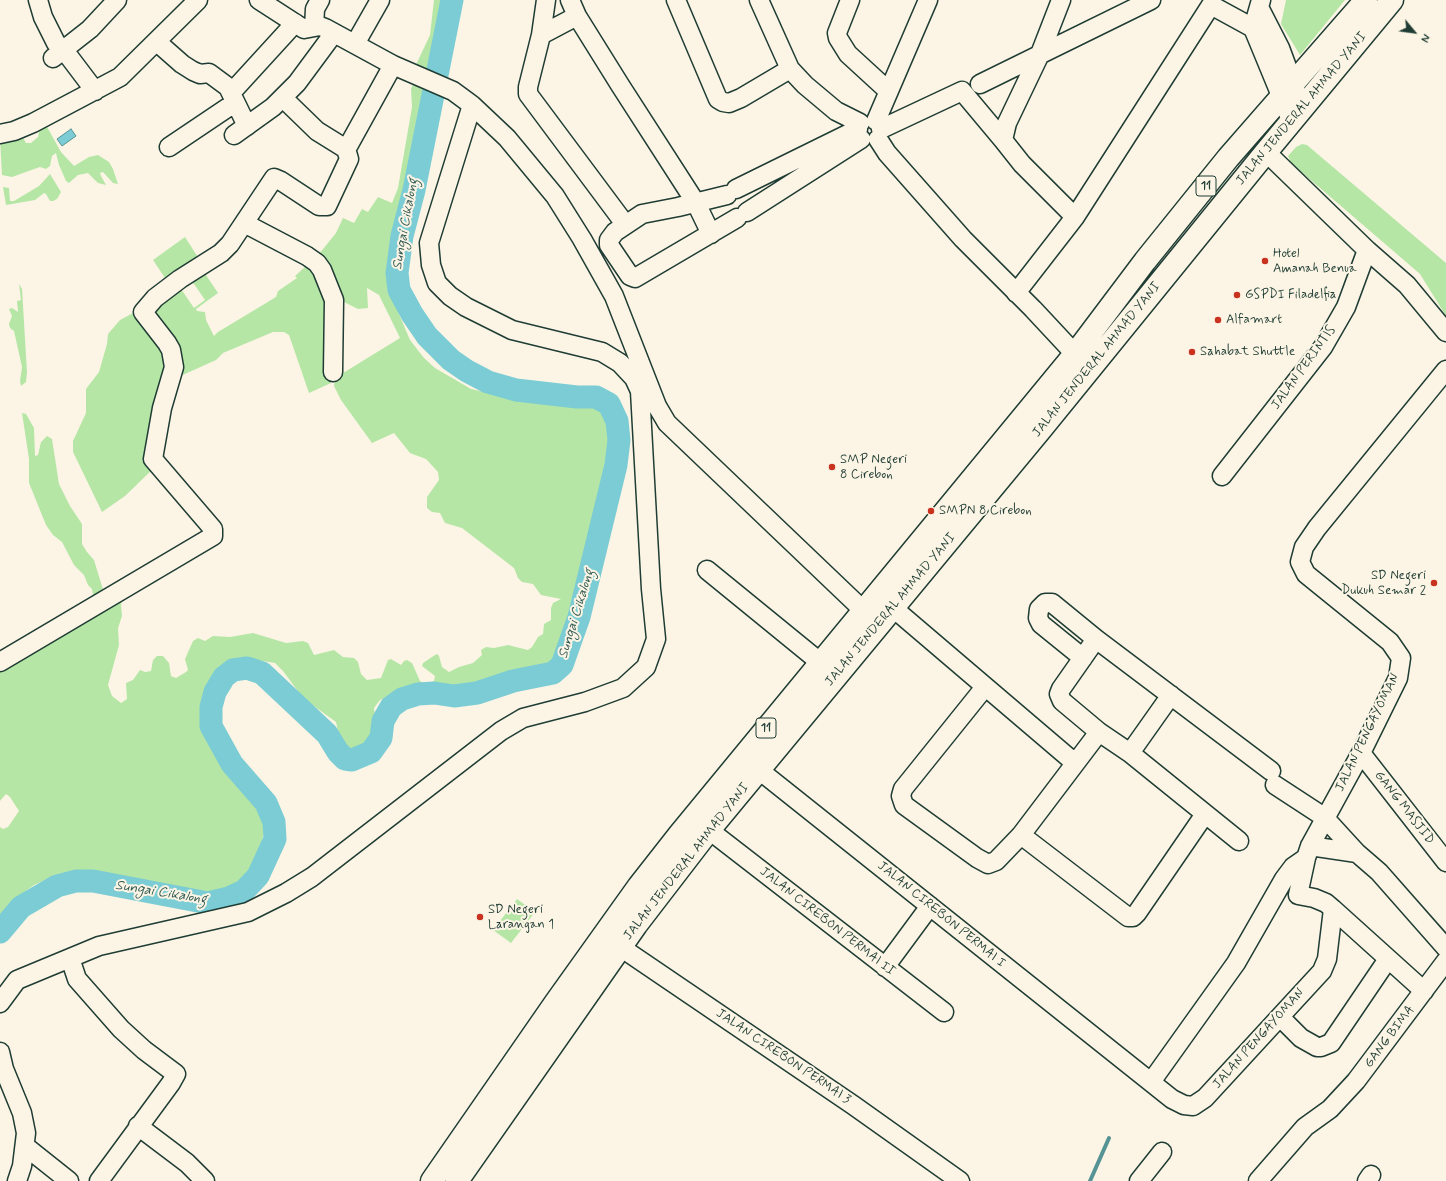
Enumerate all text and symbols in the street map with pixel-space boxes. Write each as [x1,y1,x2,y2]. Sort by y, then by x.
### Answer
north arrow [1394,12,1434,52]
street label: JALAN JENDERAL AHMAD YANI [1233,29,1371,189]
text: N [1417,31,1432,44]
road number: 11 [1196,176,1216,196]
water label: Sungai Cikalong [390,177,422,271]
place label: Hotel Amanah Benua [1273,246,1357,277]
marker: Hotel Amanah Benua [1260,256,1270,266]
street label: JALAN JENDERAL AHMAD YANI [1030,279,1164,441]
place label: GSPDI Filadelfia [1245,287,1337,303]
marker: GSPDI Filadelfia [1232,290,1242,300]
place label: Alfamart [1226,312,1282,328]
marker: Alfamart [1213,315,1223,325]
street label: JALAN PERINTIS [1268,323,1340,413]
place label: Sahabat Shuttle [1200,344,1295,360]
marker: Sahabat Shuttle [1187,347,1197,357]
place label: SMP Negeri 8 Cirebon [840,452,907,483]
marker: SMP Negeri 8 Cirebon [827,462,837,472]
place label: SMPN 8 Cirebon [939,503,1032,519]
marker: SMPN 8 Cirebon [926,506,936,516]
street label: JALAN JENDERAL AHMAD YANI [822,530,960,690]
water label: Sungai Cikalong [555,567,599,661]
place label: SD Negeri Dukuh Semar 2 [1341,568,1426,599]
marker: SD Negeri Dukuh Semar 2 [1429,578,1439,588]
street label: JALAN PENGAYOMAN [1333,671,1403,795]
road number: 11 [756,718,776,738]
street label: GANG MASJID [1371,768,1437,848]
street label: JALAN JENDERAL AHMAD YANI [621,780,753,944]
street label: JALAN CIREBON PERMAI I [874,859,1008,971]
street label: JALAN CIREBON PERMAI II [756,864,898,980]
water label: Sungai Cikalong [114,877,208,909]
place label: SD Negeri Larangan 1 [488,902,554,933]
marker: SD Negeri Larangan 1 [475,912,485,922]
street label: JALAN PENGAYOMAN [1210,986,1308,1092]
street label: GANG BIMA [1362,1003,1418,1071]
street label: JALAN CIREBON PERMAI 3 [713,1006,853,1108]

